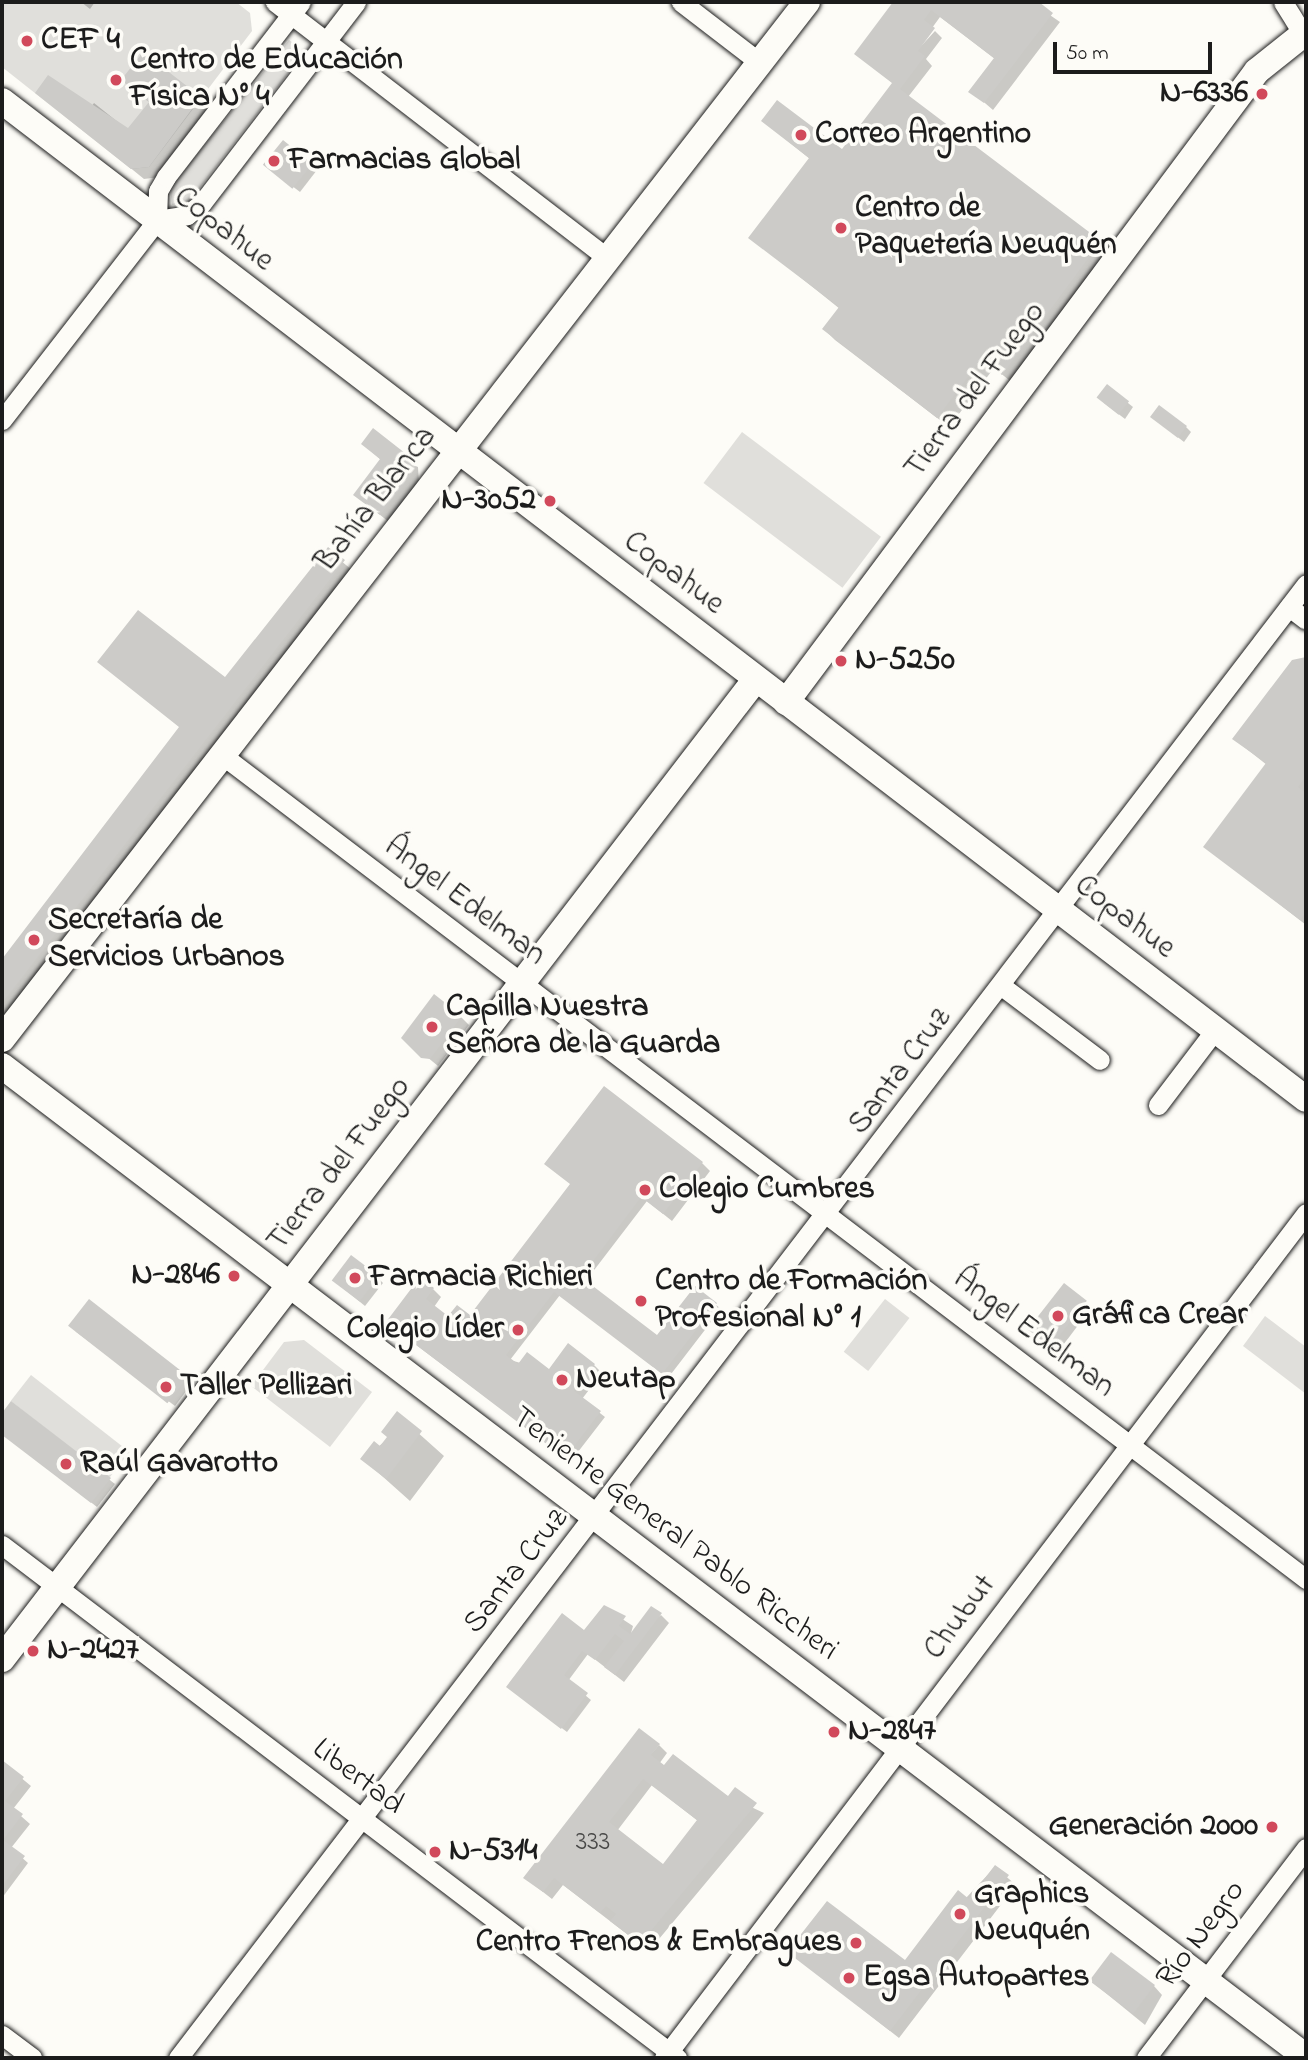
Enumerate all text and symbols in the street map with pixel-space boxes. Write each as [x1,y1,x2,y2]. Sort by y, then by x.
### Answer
place label: CEF 4 [41,22,120,60]
scale bar [1056,28,1215,72]
marker: CEF 4 [19,33,35,49]
text: 50 m [1066,39,1109,69]
place label: Centro de Educación Física N° 4 [130,43,403,118]
marker: Centro de Educación Física N° 4 [108,72,124,88]
place label: N-6336 [1160,75,1248,113]
marker: N-6336 [1254,86,1270,102]
place label: Correo Argentino [815,116,1031,154]
marker: Correo Argentino [793,127,809,143]
place label: Farmacias Global [288,142,520,180]
marker: Farmacias Global [266,153,282,169]
street label: Copahue [165,179,281,281]
place label: Centro de Paquetería Neuquén [855,191,1117,266]
marker: Centro de Paquetería Neuquén [833,220,849,236]
street label: Tierra del Fuego [897,295,1055,487]
street label: Bahía Blanca [308,419,446,581]
place label: N-3052 [441,482,536,520]
marker: N-3052 [542,493,558,509]
street label: Copahue [615,524,731,624]
place label: N-5250 [855,642,955,680]
marker: N-5250 [833,653,849,669]
street label: Ángel Edelman [376,829,552,975]
street label: Copahue [1066,868,1182,968]
place label: Secretaría de Servicios Urbanos [48,903,285,978]
marker: Secretaría de Servicios Urbanos [26,932,42,948]
place label: Capilla Nuestra Señora de la Guarda [446,990,720,1065]
street label: Santa Cruz [841,1001,961,1143]
marker: Capilla Nuestra Señora de la Guarda [424,1019,440,1035]
street label: Tierra del Fuego [260,1070,420,1260]
place label: Colegio Cumbres [659,1171,875,1209]
marker: Colegio Cumbres [637,1182,653,1198]
place label: N-2846 [131,1257,220,1295]
place label: Farmacia Richieri [369,1259,593,1297]
street label: Ángel Edelman [945,1261,1121,1407]
place label: Centro de Formación Profesional N° 1 [655,1264,927,1339]
marker: N-2846 [226,1268,242,1284]
marker: Farmacia Richieri [347,1270,363,1286]
marker: Centro de Formación Profesional N° 1 [633,1293,649,1309]
place label: Gráfica Crear [1072,1297,1247,1335]
marker: Gráfica Crear [1050,1308,1066,1324]
place label: Colegio Líder [346,1311,504,1349]
marker: Colegio Líder [510,1322,526,1338]
place label: Neutap [576,1361,676,1399]
place label: Taller Pellizari [180,1368,352,1406]
marker: Neutap [554,1372,570,1388]
marker: Taller Pellizari [158,1379,174,1395]
street label: Teniente General Pablo Riccheri [503,1399,845,1671]
place label: Raúl Gavarotto [80,1445,278,1483]
marker: Raúl Gavarotto [58,1456,74,1472]
street label: Santa Cruz [456,1502,578,1642]
street label: Chubut [917,1568,1005,1668]
place label: N-2427 [47,1632,139,1670]
marker: N-2427 [25,1643,41,1659]
place label: N-2847 [848,1713,936,1751]
marker: N-2847 [826,1724,842,1740]
street label: Libertad [304,1731,410,1825]
place label: Generación 2000 [1049,1808,1258,1846]
marker: Generación 2000 [1264,1819,1280,1835]
house number: 333 [576,1826,610,1860]
place label: N-5314 [449,1833,537,1871]
marker: N-5314 [427,1844,443,1860]
street label: Río Negro [1149,1874,1255,1996]
place label: Graphics Neuquén [974,1877,1090,1952]
marker: Graphics Neuquén [952,1906,968,1922]
place label: Centro Frenos & Embragues [476,1924,842,1962]
marker: Centro Frenos & Embragues [848,1935,864,1951]
place label: Egsa Autopartes [863,1959,1090,1997]
marker: Egsa Autopartes [841,1970,857,1986]

